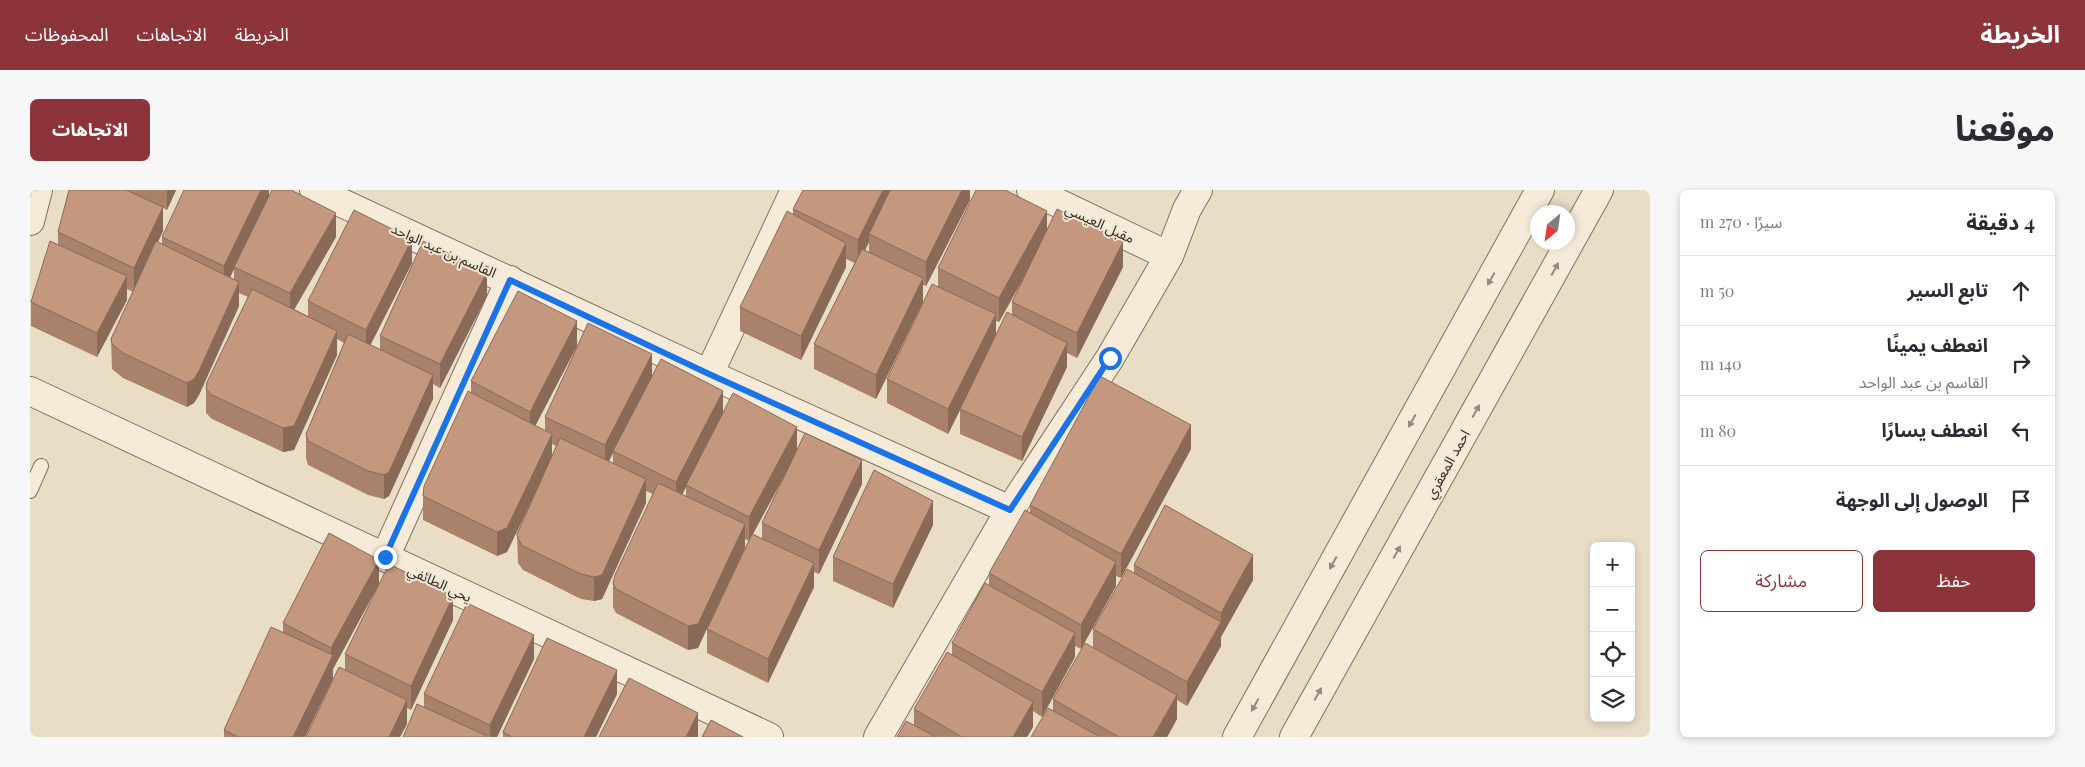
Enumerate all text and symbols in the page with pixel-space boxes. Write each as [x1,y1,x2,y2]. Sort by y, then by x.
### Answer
text: الخريطة [1980,17,2060,49]
text: المحفوظات [25,22,109,46]
text: الاتجاهات [137,22,207,46]
text: الخريطة [235,22,289,46]
button: الاتجاهات [30,99,150,161]
text: موقعنا [1955,103,2055,150]
street label: مقبل العيسي [1061,199,1138,249]
north arrow [1530,205,1575,250]
text: 4 دقيقة [1966,207,2035,235]
text: سيرًا · 270 m [1700,211,1782,232]
street label: القاسم بن عبد الواحد [388,218,500,284]
one-way arrow [1551,262,1560,275]
one-way arrow [1487,271,1495,286]
text: تابع السير [1907,276,1988,302]
icon: ahead [2007,277,2035,305]
text: 50 m [1700,280,1734,301]
text: انعطف يمينًا [1886,331,1988,357]
route start [1099,347,1122,370]
icon: right [2007,349,2035,377]
text: 140 m [1700,353,1742,374]
text: القاسم بن عبد الواحد [1859,371,1988,392]
one-way arrow [1472,404,1481,417]
one-way arrow [1408,413,1416,428]
text: انعطف يسارًا [1882,416,1988,442]
icon: left [2007,417,2035,445]
text: 80 m [1700,420,1736,441]
street label: احمد المعقري [1420,426,1476,503]
text: الوصول إلى الوجهة [1836,486,1988,512]
icon: arrive [2007,487,2035,515]
map controls [1590,542,1635,722]
button: + [1590,542,1635,587]
one-way arrow [1393,545,1401,560]
route end [374,546,397,569]
button: مشاركة [1700,550,1863,612]
button: حفظ [1873,550,2035,612]
one-way arrow [1329,556,1338,570]
street label: يحي الطائفي [404,560,475,608]
button: − [1590,587,1635,632]
button: locate [1590,632,1635,677]
button: layers [1590,677,1635,722]
one-way arrow [1314,687,1322,702]
one-way arrow [1250,698,1259,712]

